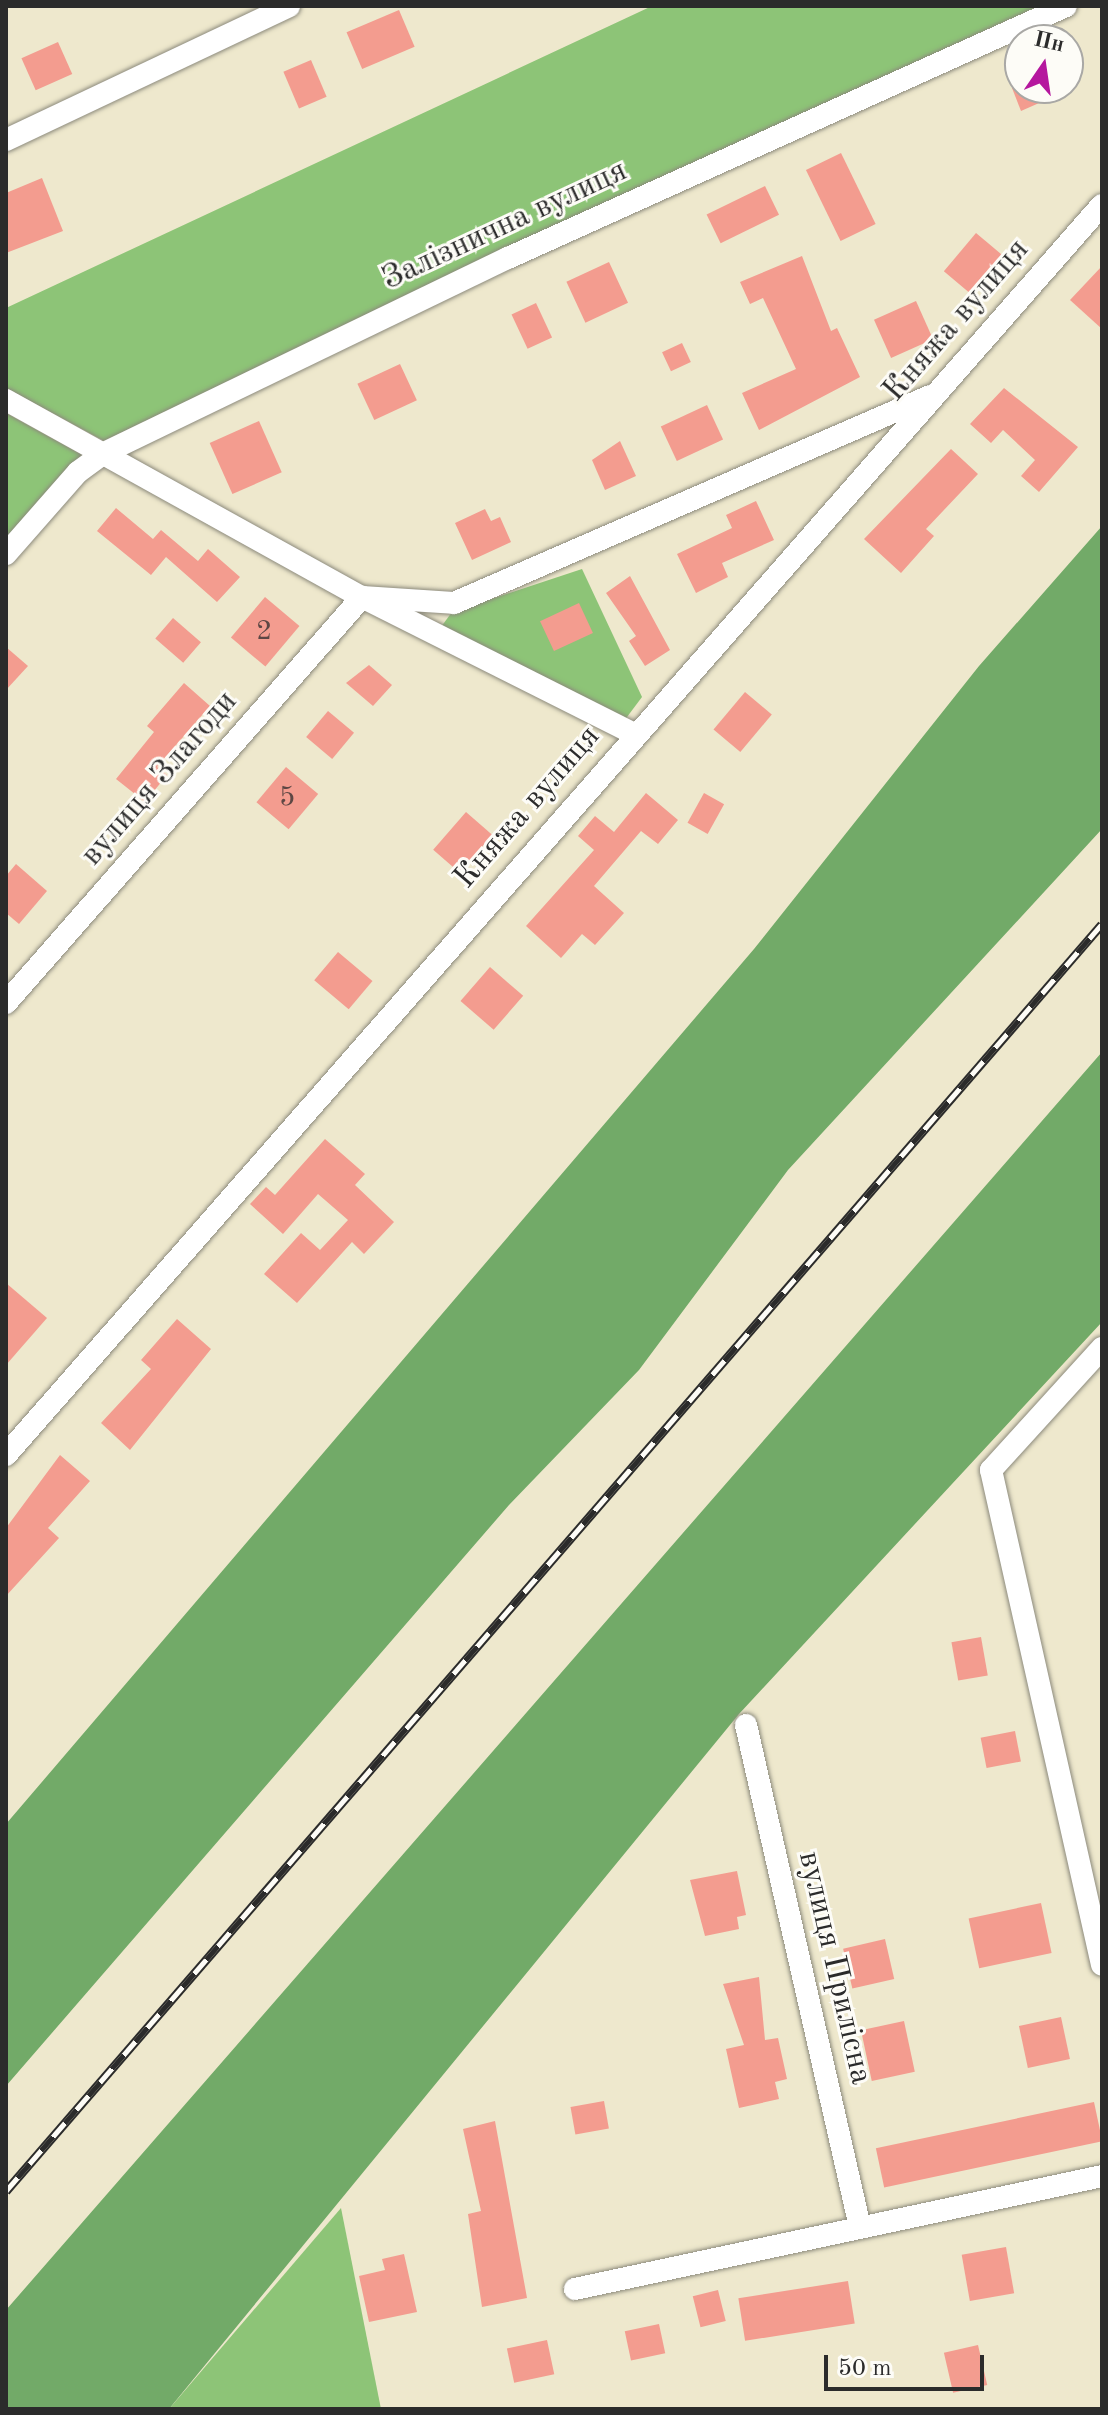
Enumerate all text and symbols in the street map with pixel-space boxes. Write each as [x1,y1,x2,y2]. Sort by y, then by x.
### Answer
north arrow [1004,24,1084,104]
text: Пн [1032,28,1066,57]
street label: Залізнична вулиця [377,152,633,300]
street label: Княжа вулиця [876,232,1038,410]
house number: 2 [256,615,272,649]
street label: вулиця Злагоди [74,684,246,874]
street label: Княжа вулиця [447,719,609,897]
house number: 5 [279,781,295,815]
street label: вулиця Прилісна [789,1848,879,2088]
scale bar [828,2339,988,2389]
text: 50 m [838,2357,892,2381]

